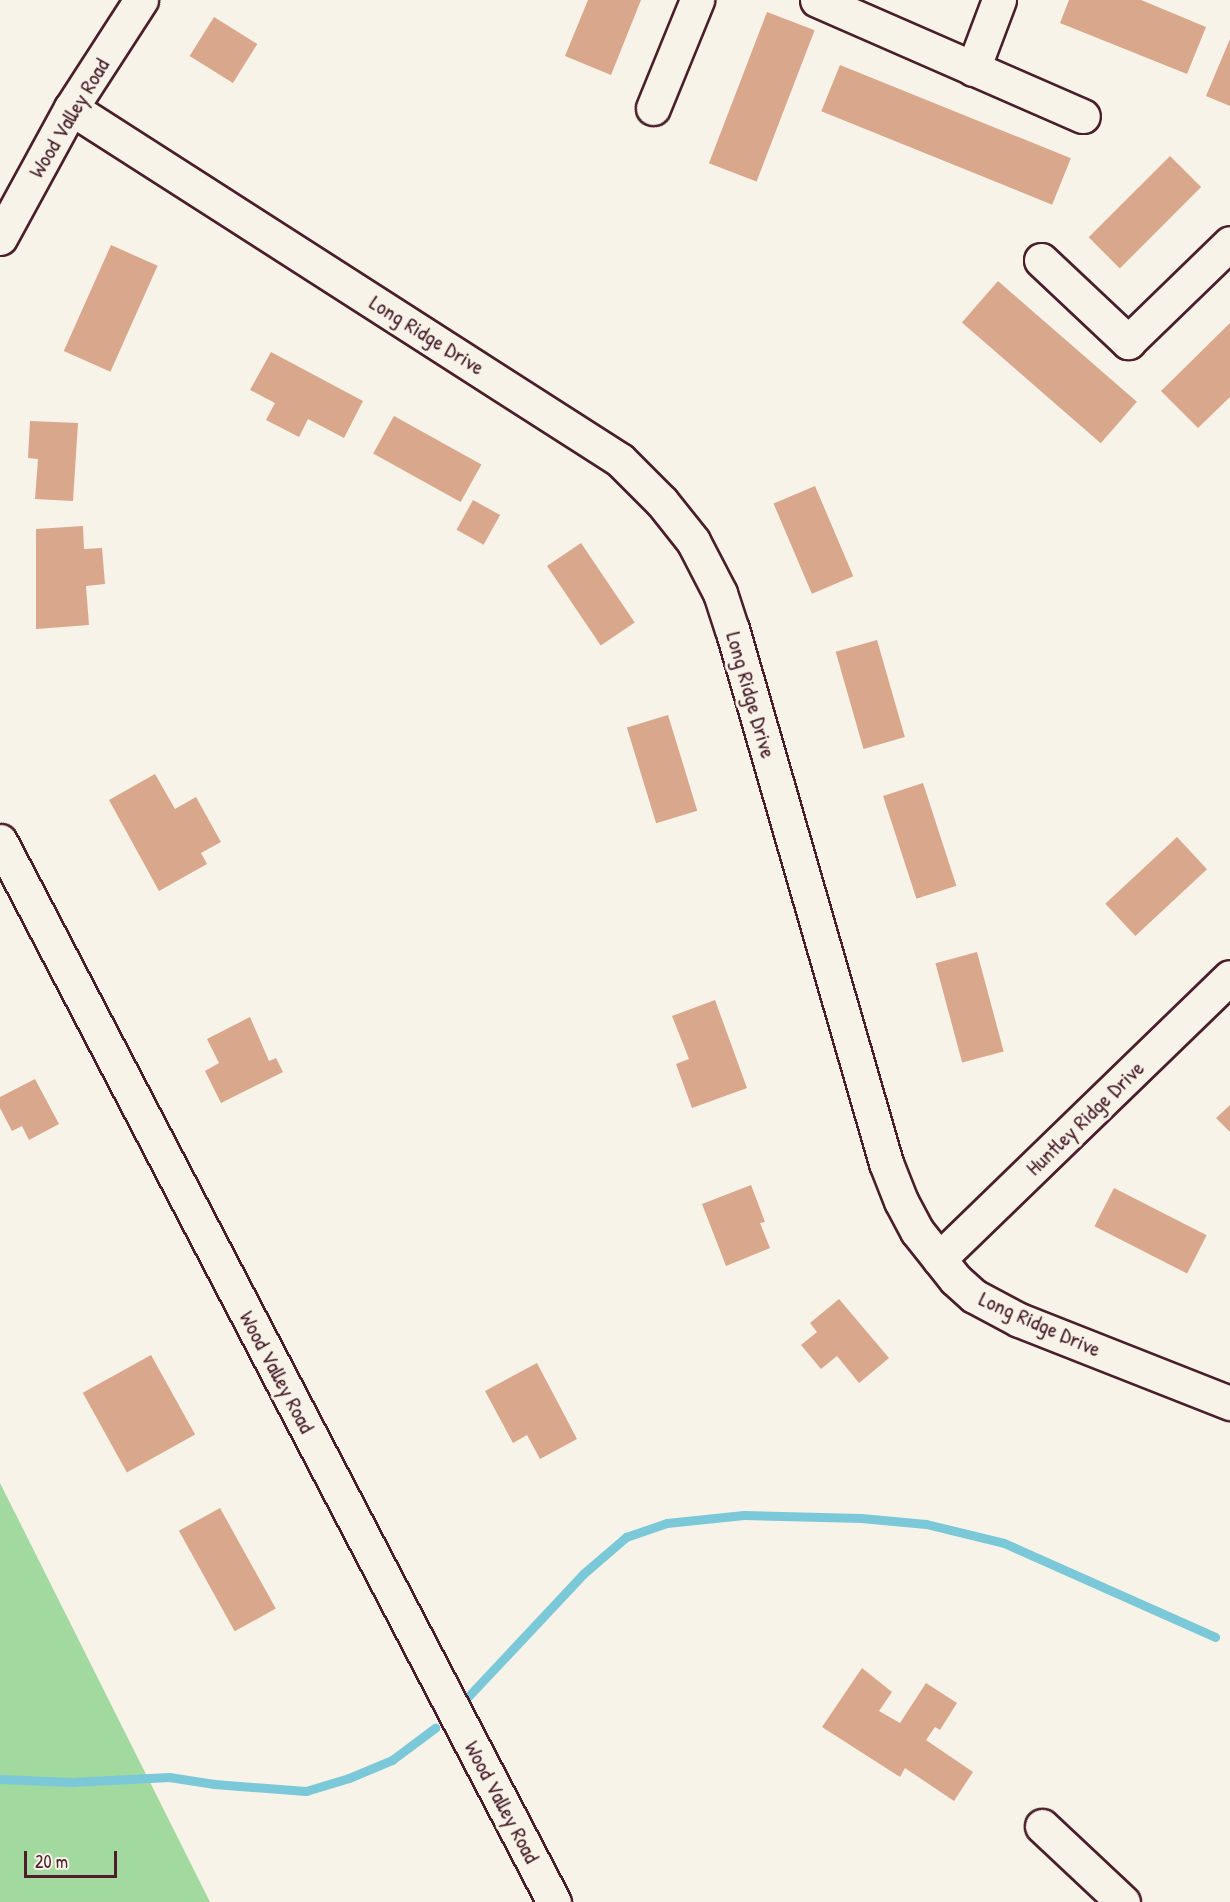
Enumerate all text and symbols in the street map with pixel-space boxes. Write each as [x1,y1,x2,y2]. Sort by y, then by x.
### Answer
street label: Wood Valley Road [23,54,115,182]
street label: Long Ridge Drive [365,289,489,381]
street label: Long Ridge Drive [720,629,782,761]
street label: Huntley Ridge Drive [1020,1055,1150,1181]
street label: Long Ridge Drive [975,1285,1105,1363]
street label: Wood Valley Road [234,1306,320,1438]
street label: Wood Valley Road [459,1736,545,1868]
scale bar [27,1839,120,1877]
text: 20 m [35,1849,68,1874]

